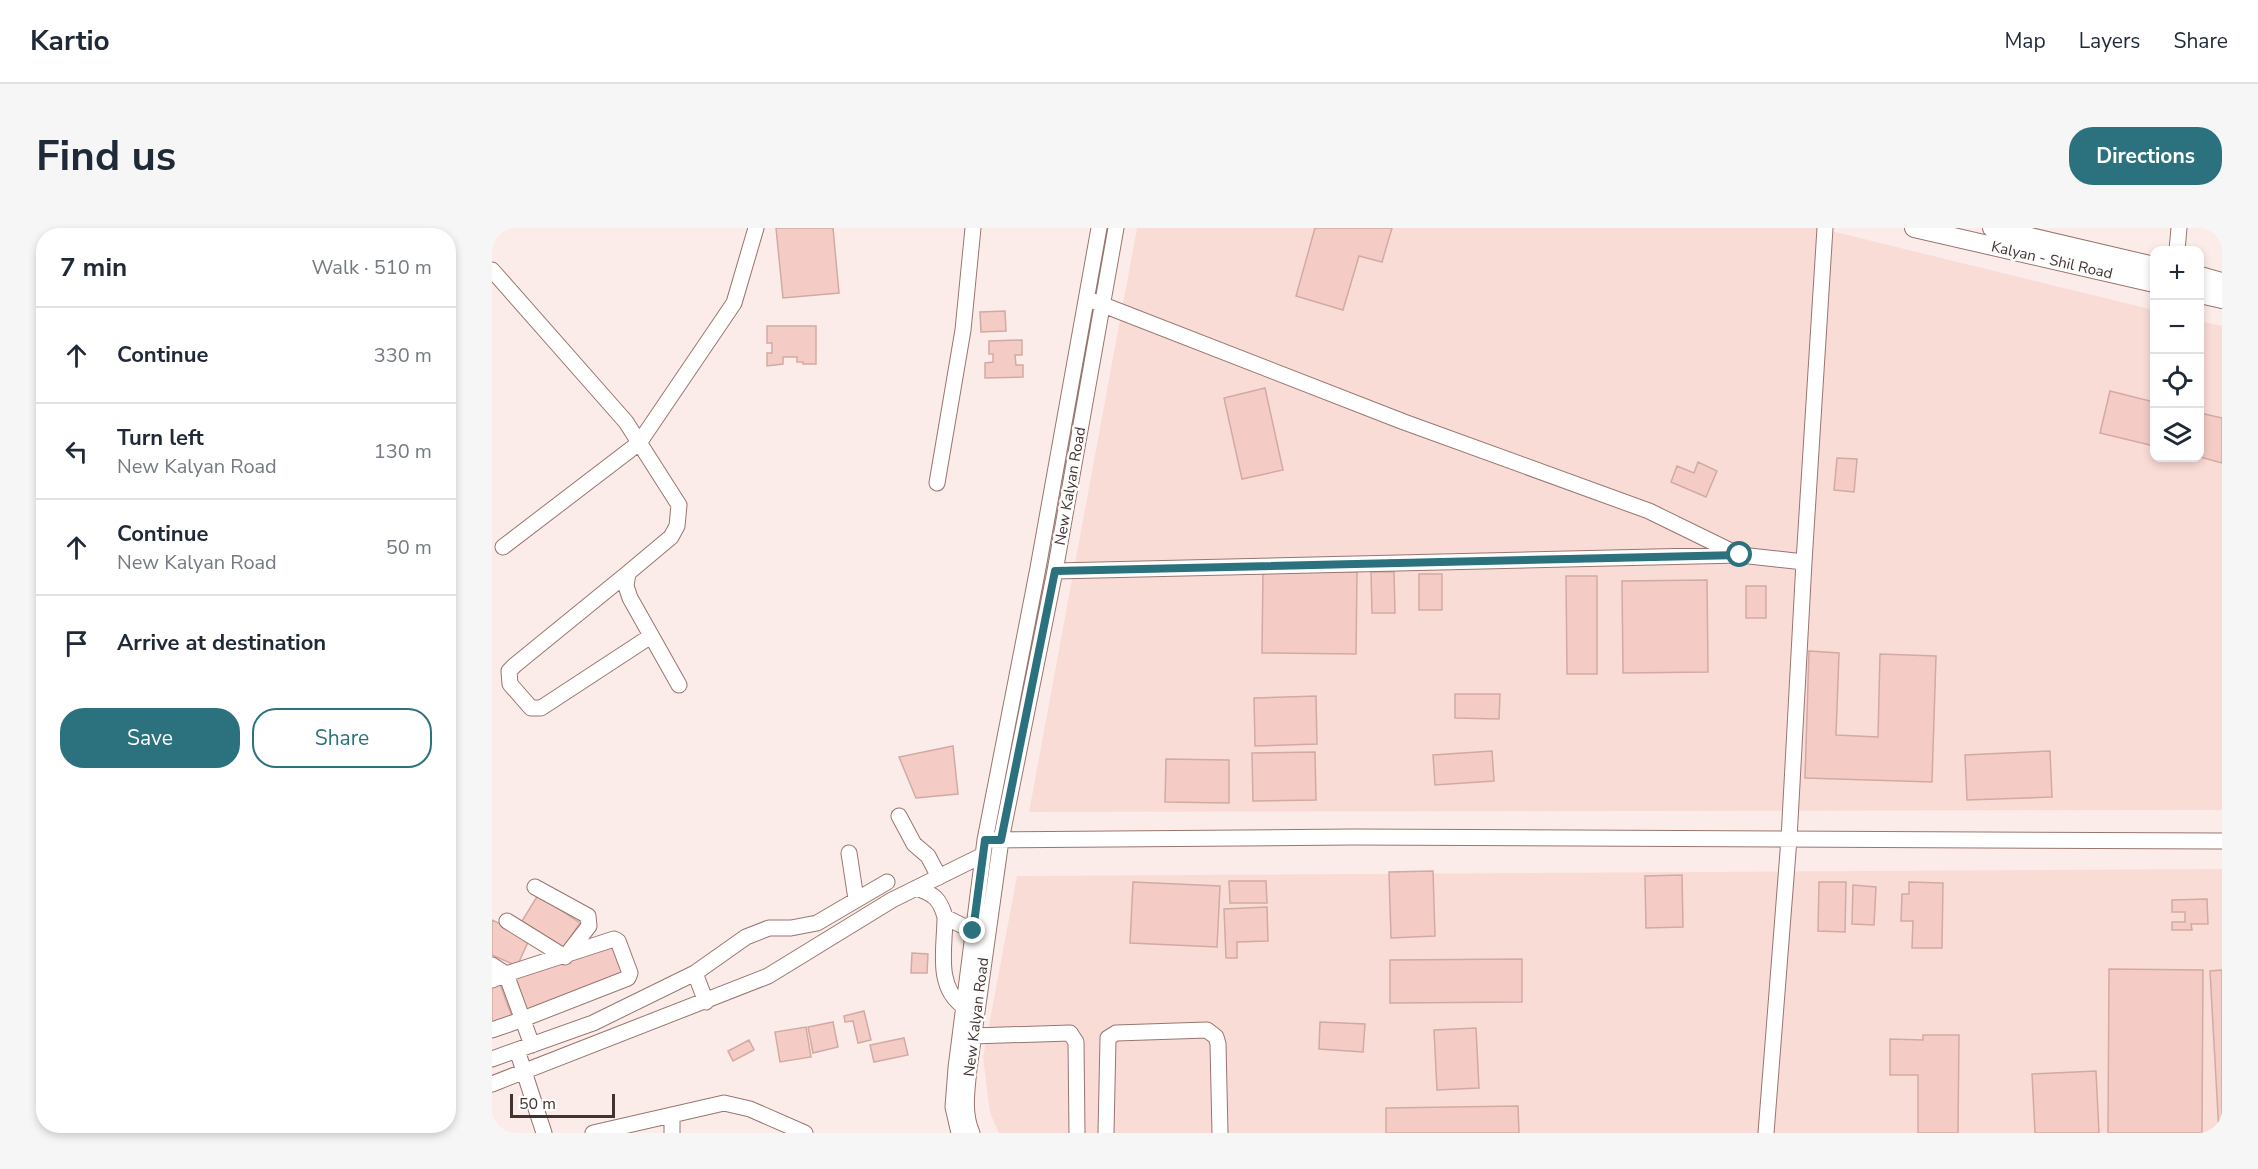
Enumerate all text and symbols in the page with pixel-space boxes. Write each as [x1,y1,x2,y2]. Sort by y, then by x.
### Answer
text: Kartio [30,22,110,60]
text: Map [2004,27,2046,55]
text: Layers [2079,27,2140,55]
text: Share [2173,27,2228,55]
button: Directions [2069,127,2222,185]
text: Find us [36,128,176,185]
street label: Kalyan - Shil Road [1989,236,2115,284]
map controls [2150,246,2204,462]
button: + [2150,246,2204,300]
text: 7 min [60,250,127,285]
text: Walk · 510 m [312,254,432,281]
button: − [2150,300,2204,354]
icon: ahead [60,339,93,372]
text: Continue [117,340,208,370]
text: 330 m [374,342,432,369]
button: locate [2150,354,2204,408]
button: layers [2150,408,2204,462]
text: Turn left [117,423,204,453]
street label: New Kalyan Road [1050,425,1090,547]
icon: left [60,435,93,468]
text: 130 m [374,438,432,465]
text: New Kalyan Road [117,453,277,480]
text: Continue [117,519,208,549]
icon: ahead [60,531,93,564]
text: 50 m [386,534,432,561]
route start [1726,541,1752,567]
text: New Kalyan Road [117,549,277,576]
icon: arrive [60,627,93,660]
text: Arrive at destination [117,628,326,658]
button: Save [60,708,240,768]
button: Share [252,708,432,768]
route end [959,917,985,943]
street label: New Kalyan Road [959,956,993,1078]
scale bar [510,1091,615,1118]
text: 50 m [519,1093,556,1115]

